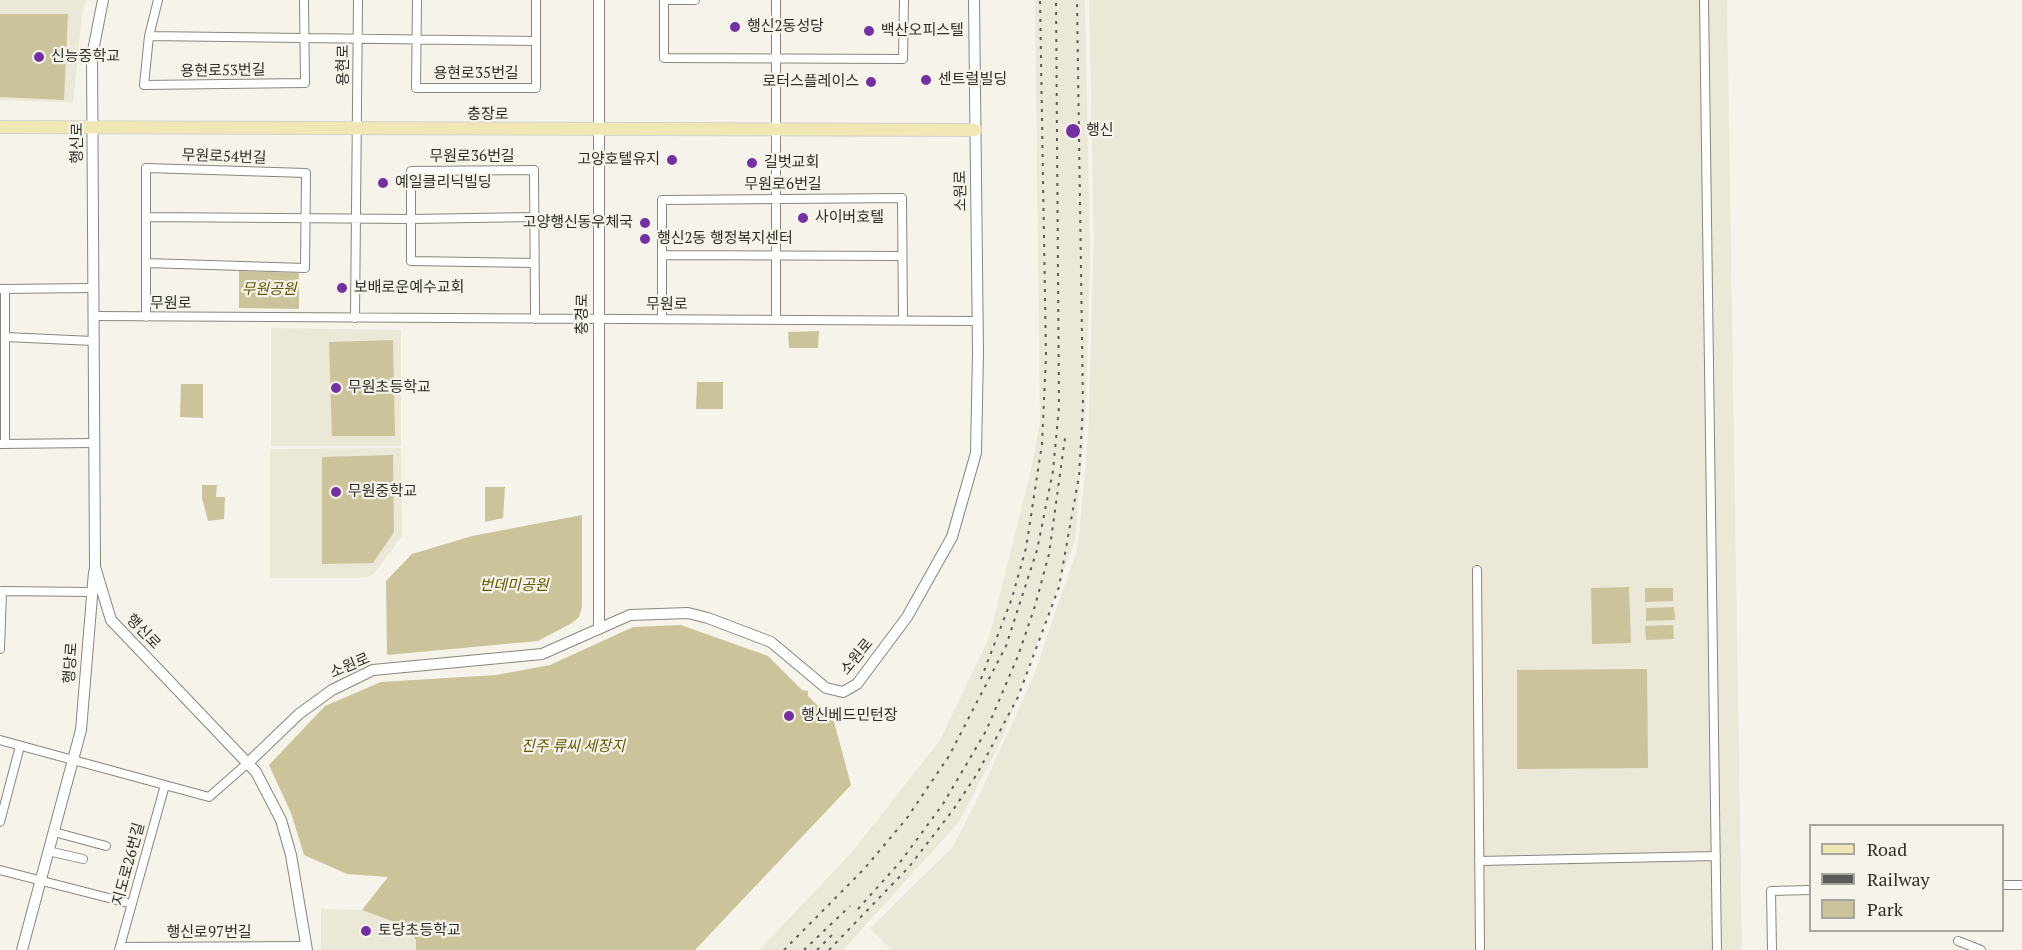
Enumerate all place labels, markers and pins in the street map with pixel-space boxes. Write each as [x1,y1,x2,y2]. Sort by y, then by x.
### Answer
place label: 행신2동성당 [747,18,824,36]
marker: 행신2동성당 [728,20,742,34]
place label: 백산오피스텔 [881,22,964,40]
marker: 백산오피스텔 [862,24,876,38]
place label: 신능중학교 [51,48,120,66]
marker: 신능중학교 [32,50,46,64]
place label: 센트럴빌딩 [938,71,1007,89]
place label: 로터스플레이스 [762,73,859,91]
marker: 센트럴빌딩 [919,73,933,87]
marker: 로터스플레이스 [864,75,878,89]
marker: 행신 [1064,122,1082,140]
place label: 행신 [1086,122,1114,140]
place label: 고양호텔유지 [577,151,660,169]
marker: 고양호텔유지 [665,153,679,167]
place label: 길벗교회 [764,154,819,172]
marker: 길벗교회 [745,156,759,170]
place label: 예일클리닉빌딩 [395,174,492,192]
marker: 예일클리닉빌딩 [376,176,390,190]
place label: 사이버호텔 [815,209,884,227]
marker: 사이버호텔 [796,211,810,225]
place label: 고양행신동우체국 [523,214,633,232]
marker: 고양행신동우체국 [638,216,652,230]
place label: 행신2동 행정복지센터 [657,230,793,248]
marker: 행신2동 행정복지센터 [638,232,652,246]
place label: 보배로운예수교회 [354,279,464,297]
marker: 보배로운예수교회 [335,281,349,295]
place label: 무원초등학교 [348,379,431,397]
marker: 무원초등학교 [329,381,343,395]
place label: 무원중학교 [348,483,417,501]
marker: 무원중학교 [329,485,343,499]
place label: 행신베드민턴장 [801,707,898,725]
marker: 행신베드민턴장 [782,709,796,723]
place label: 토당초등학교 [378,922,461,940]
marker: 토당초등학교 [359,924,373,938]

